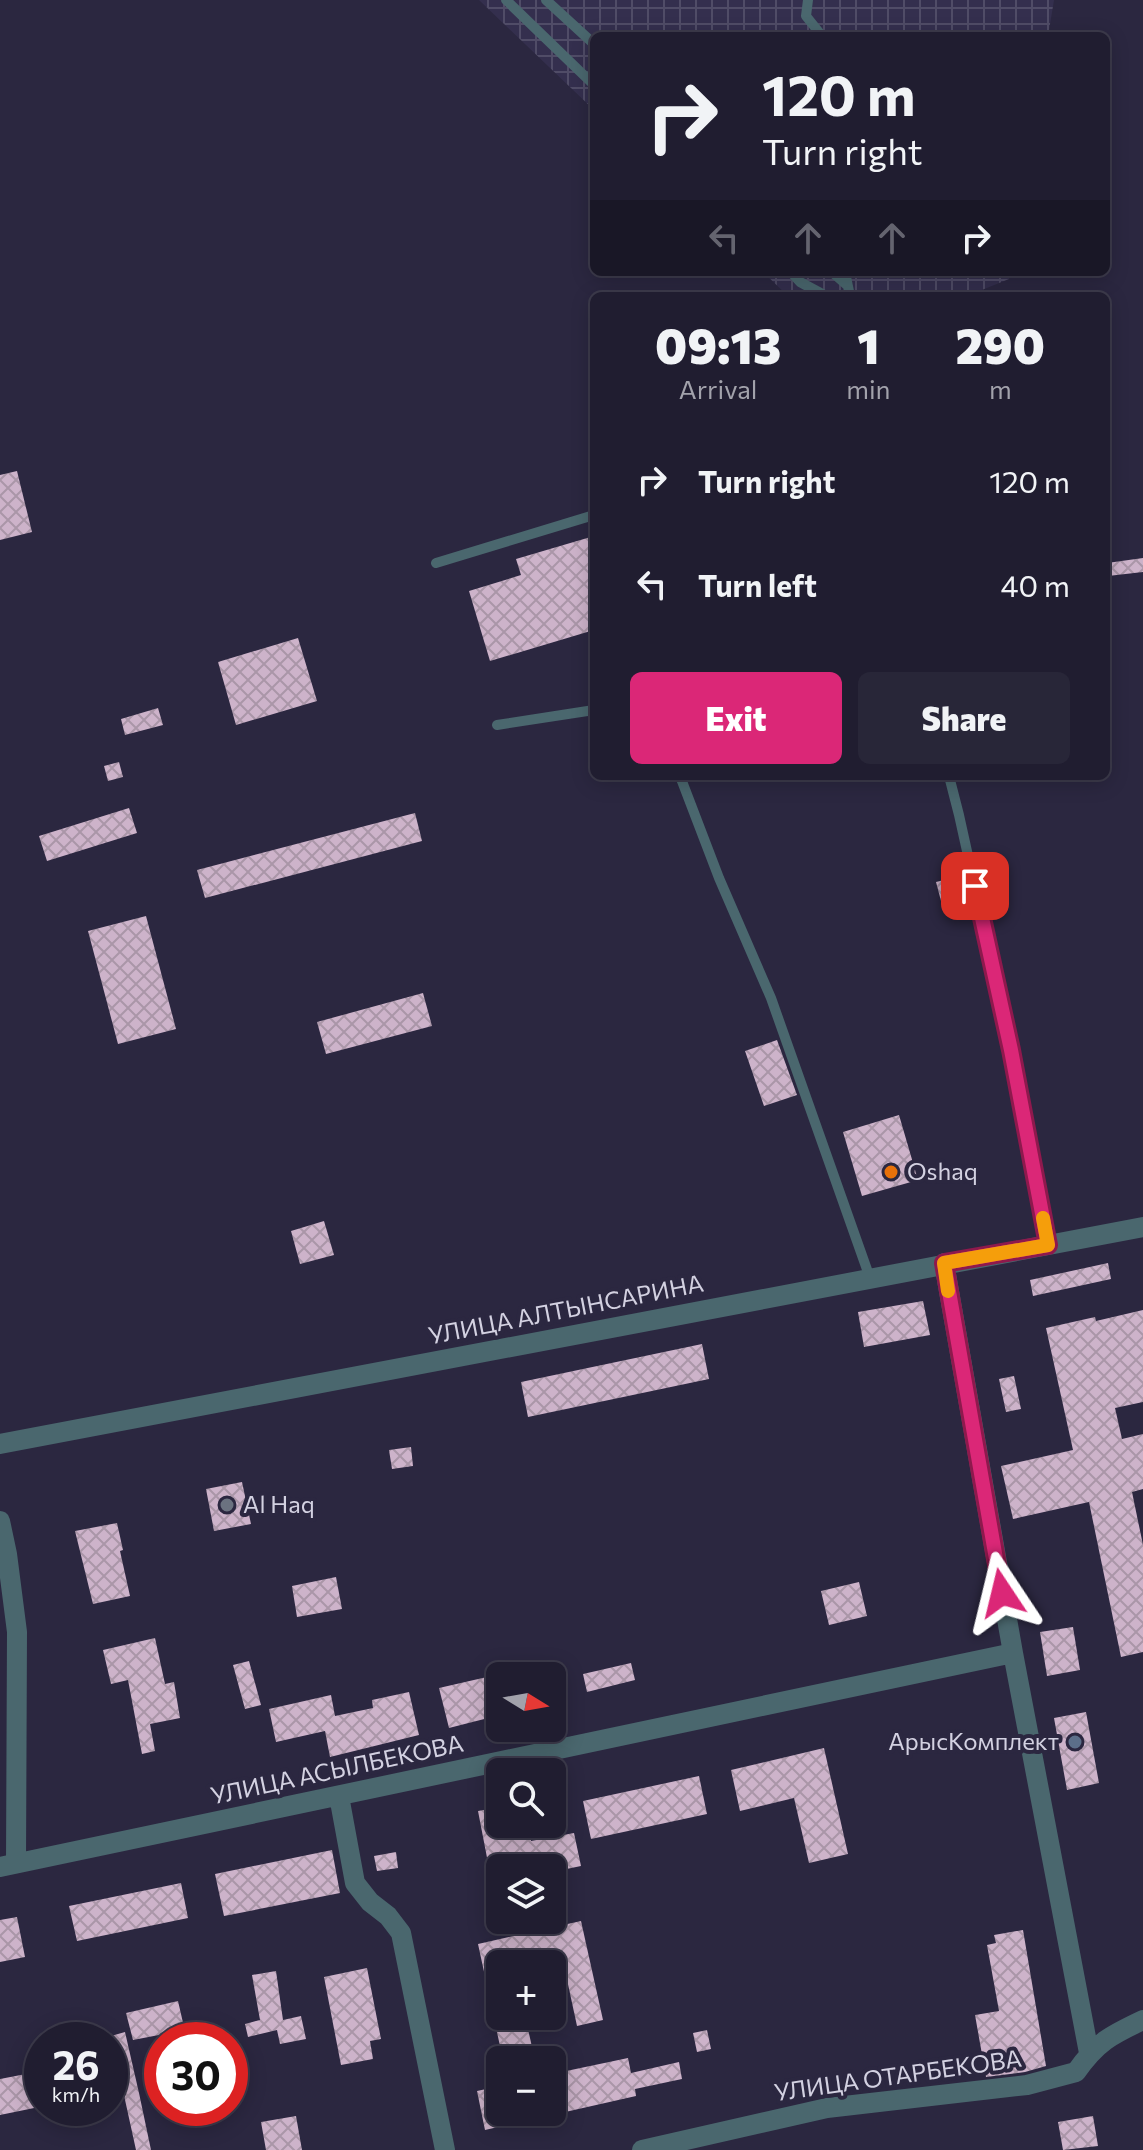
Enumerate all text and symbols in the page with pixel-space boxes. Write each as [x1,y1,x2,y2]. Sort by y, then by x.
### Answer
text: 120 m [762,59,916,128]
icon: right [630,64,734,168]
text: Turn right [762,128,923,172]
icon: left [702,216,746,260]
icon: ahead [786,216,830,260]
icon: ahead [870,216,914,260]
icon: right [954,216,998,260]
text: 09:13 [655,315,781,374]
text: 1 [857,315,880,374]
text: 290 [956,315,1045,374]
text: Arrival [679,373,757,404]
text: min [846,373,891,404]
text: m [989,373,1012,404]
icon: right [630,458,674,502]
text: Turn right [698,462,835,499]
text: 120 m [989,462,1070,499]
icon: left [630,562,674,606]
text: Turn left [698,566,817,603]
text: 40 m [1001,566,1070,603]
button: Exit [630,672,842,764]
button: Share [858,672,1070,764]
pin [941,852,1009,920]
icon: arrive [953,864,997,908]
place label: Oshaq [907,1156,978,1185]
marker: Oshaq [882,1163,900,1181]
street label: УЛИЦА АЛТЫНСАРИНА [426,1268,706,1349]
place label: Al Haq [243,1489,315,1518]
marker: Al Haq [218,1496,236,1514]
position arrow [960,1551,1044,1635]
north arrow [486,1662,566,1742]
map controls [486,1662,566,2126]
place label: АрысКомплект [888,1726,1059,1755]
street label: УЛИЦА АСЫЛБЕКОВА [208,1728,466,1809]
marker: АрысКомплект [1066,1733,1084,1751]
button: search [486,1758,566,1838]
button: layers [486,1854,566,1934]
button: + [486,1950,566,2030]
speed limit sign: 30 [144,2022,248,2126]
text: 26 [52,2039,100,2088]
street label: УЛИЦА ОТАРБЕКОВА [772,2043,1023,2106]
button: − [486,2046,566,2126]
text: km/h [52,2082,100,2106]

